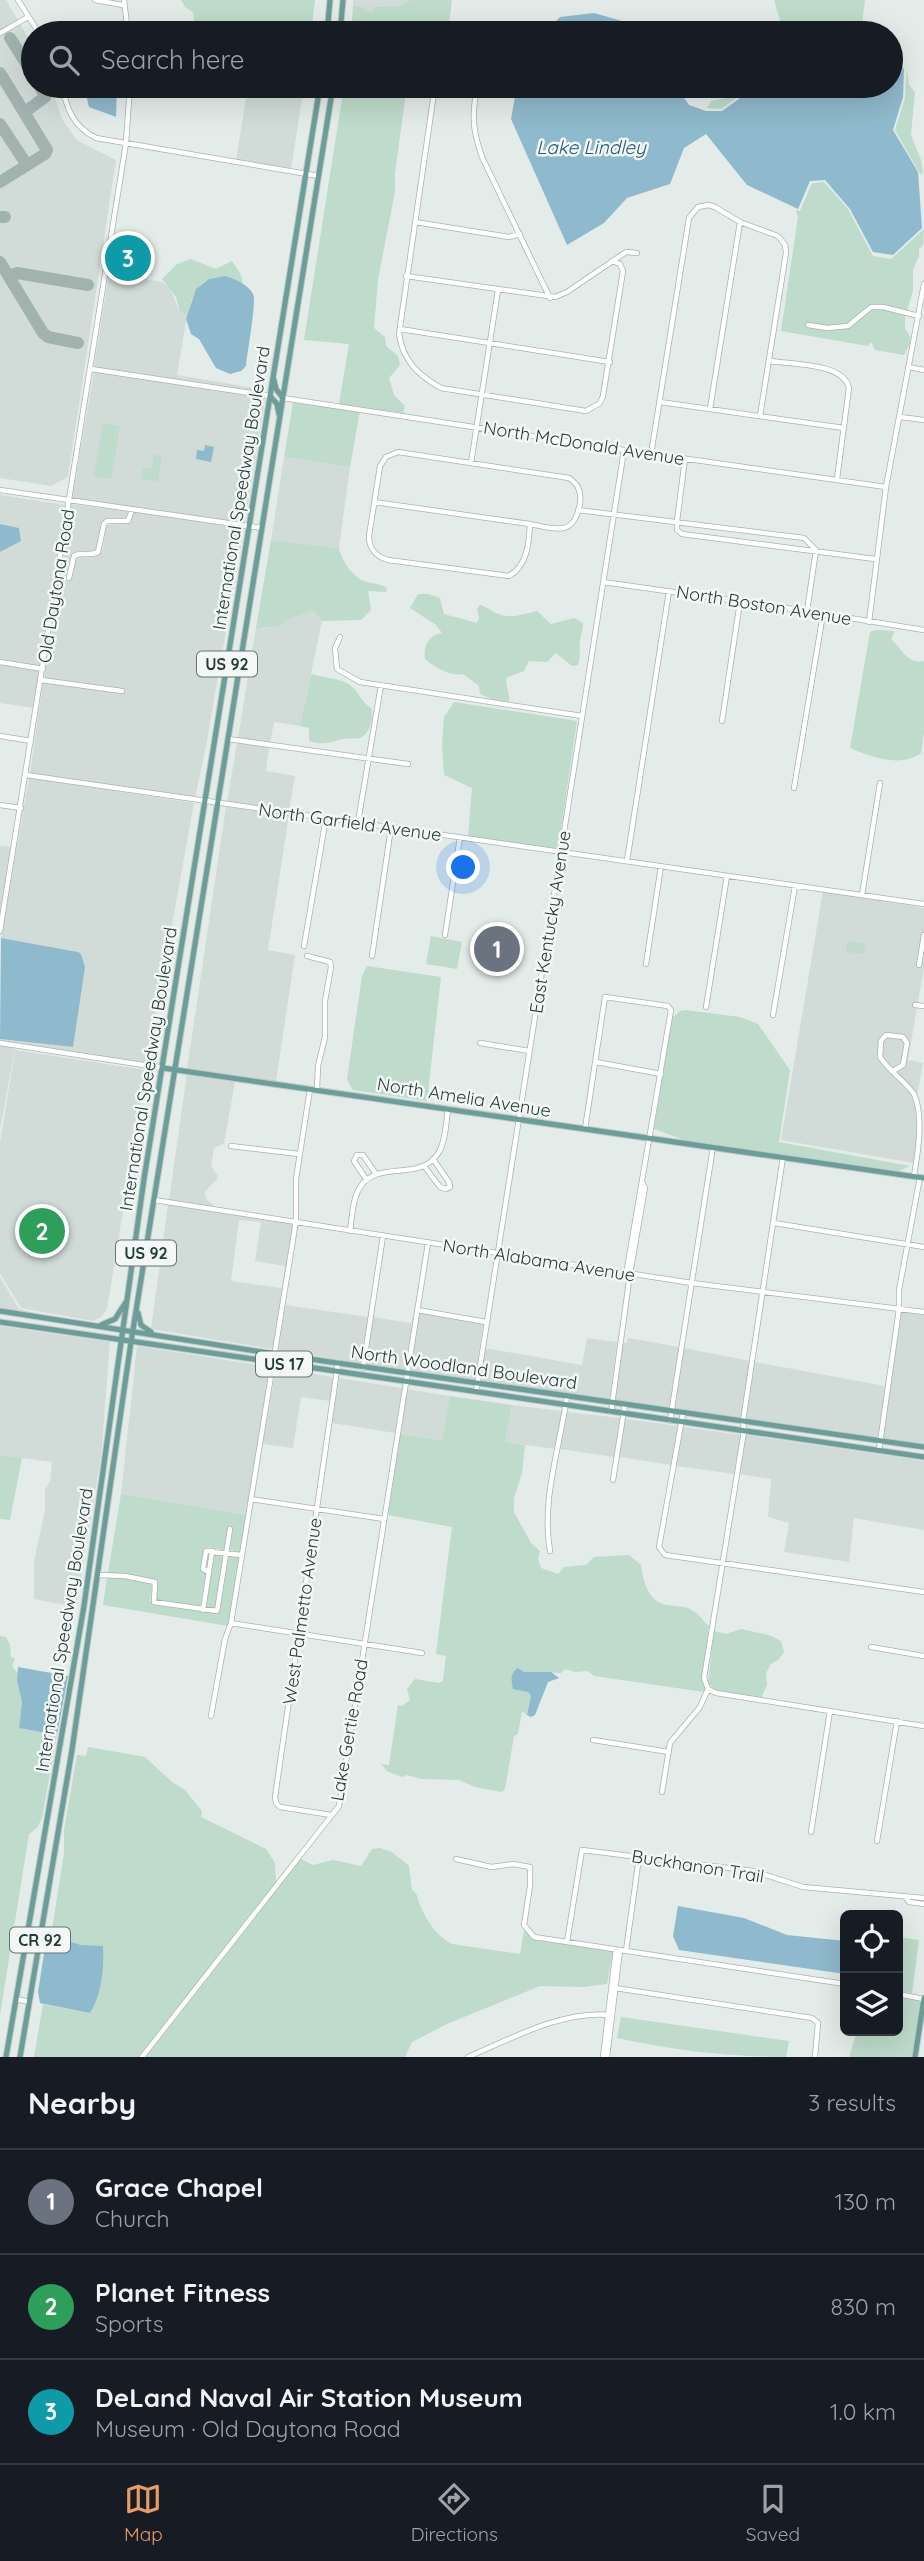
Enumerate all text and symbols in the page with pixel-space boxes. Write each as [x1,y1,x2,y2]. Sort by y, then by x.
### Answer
search box [21,21,903,98]
icon: search [45,41,83,79]
text: Search here [101,43,245,76]
water label: Lake Lindley [536,135,647,159]
pin: 3 [105,232,151,284]
street label: International Speedway Boulevard [207,344,275,632]
street label: North McDonald Avenue [482,416,686,470]
street label: Old Daytona Road [32,507,80,665]
street label: North Boston Avenue [675,580,853,630]
road number: US 92 [197,652,257,677]
street label: North Garfield Avenue [257,798,443,846]
street label: East Kentucky Avenue [524,829,576,1015]
your location [446,850,480,884]
pin: 1 [474,923,520,975]
street label: International Speedway Boulevard [114,925,182,1213]
street label: North Amelia Avenue [375,1072,553,1122]
pin: 2 [19,1205,65,1257]
street label: North Alabama Avenue [441,1233,637,1287]
road number: US 92 [116,1240,176,1266]
street label: North Woodland Boulevard [350,1340,578,1394]
road number: US 17 [256,1352,312,1376]
street label: International Speedway Boulevard [30,1486,98,1774]
street label: West Palmetto Avenue [277,1516,327,1706]
street label: Lake Gertie Road [325,1657,373,1803]
street label: Buckhanon Trail [630,1844,766,1888]
map controls [840,1910,903,2036]
button: locate [840,1910,903,1973]
road number: CR 92 [10,1928,70,1952]
button: layers [840,1973,903,2036]
text: Nearby [28,2084,136,2122]
text: 3 results [808,2088,896,2117]
text: Grace Chapel [95,2171,263,2204]
text: 1 [47,2187,55,2216]
text: 130 m [834,2187,896,2216]
text: Church [95,2204,170,2233]
text: Planet Fitness [95,2276,270,2309]
text: 2 [44,2292,58,2321]
text: 830 m [831,2292,896,2321]
text: Sports [95,2309,164,2338]
text: DeLand Naval Air Station Museum [95,2381,523,2414]
text: 3 [45,2397,57,2426]
text: 1.0 km [830,2397,896,2426]
text: Museum · Old Daytona Road [95,2414,401,2443]
tab: Map [124,2480,163,2546]
tab: Directions [411,2480,498,2546]
tab: Saved [746,2480,800,2546]

